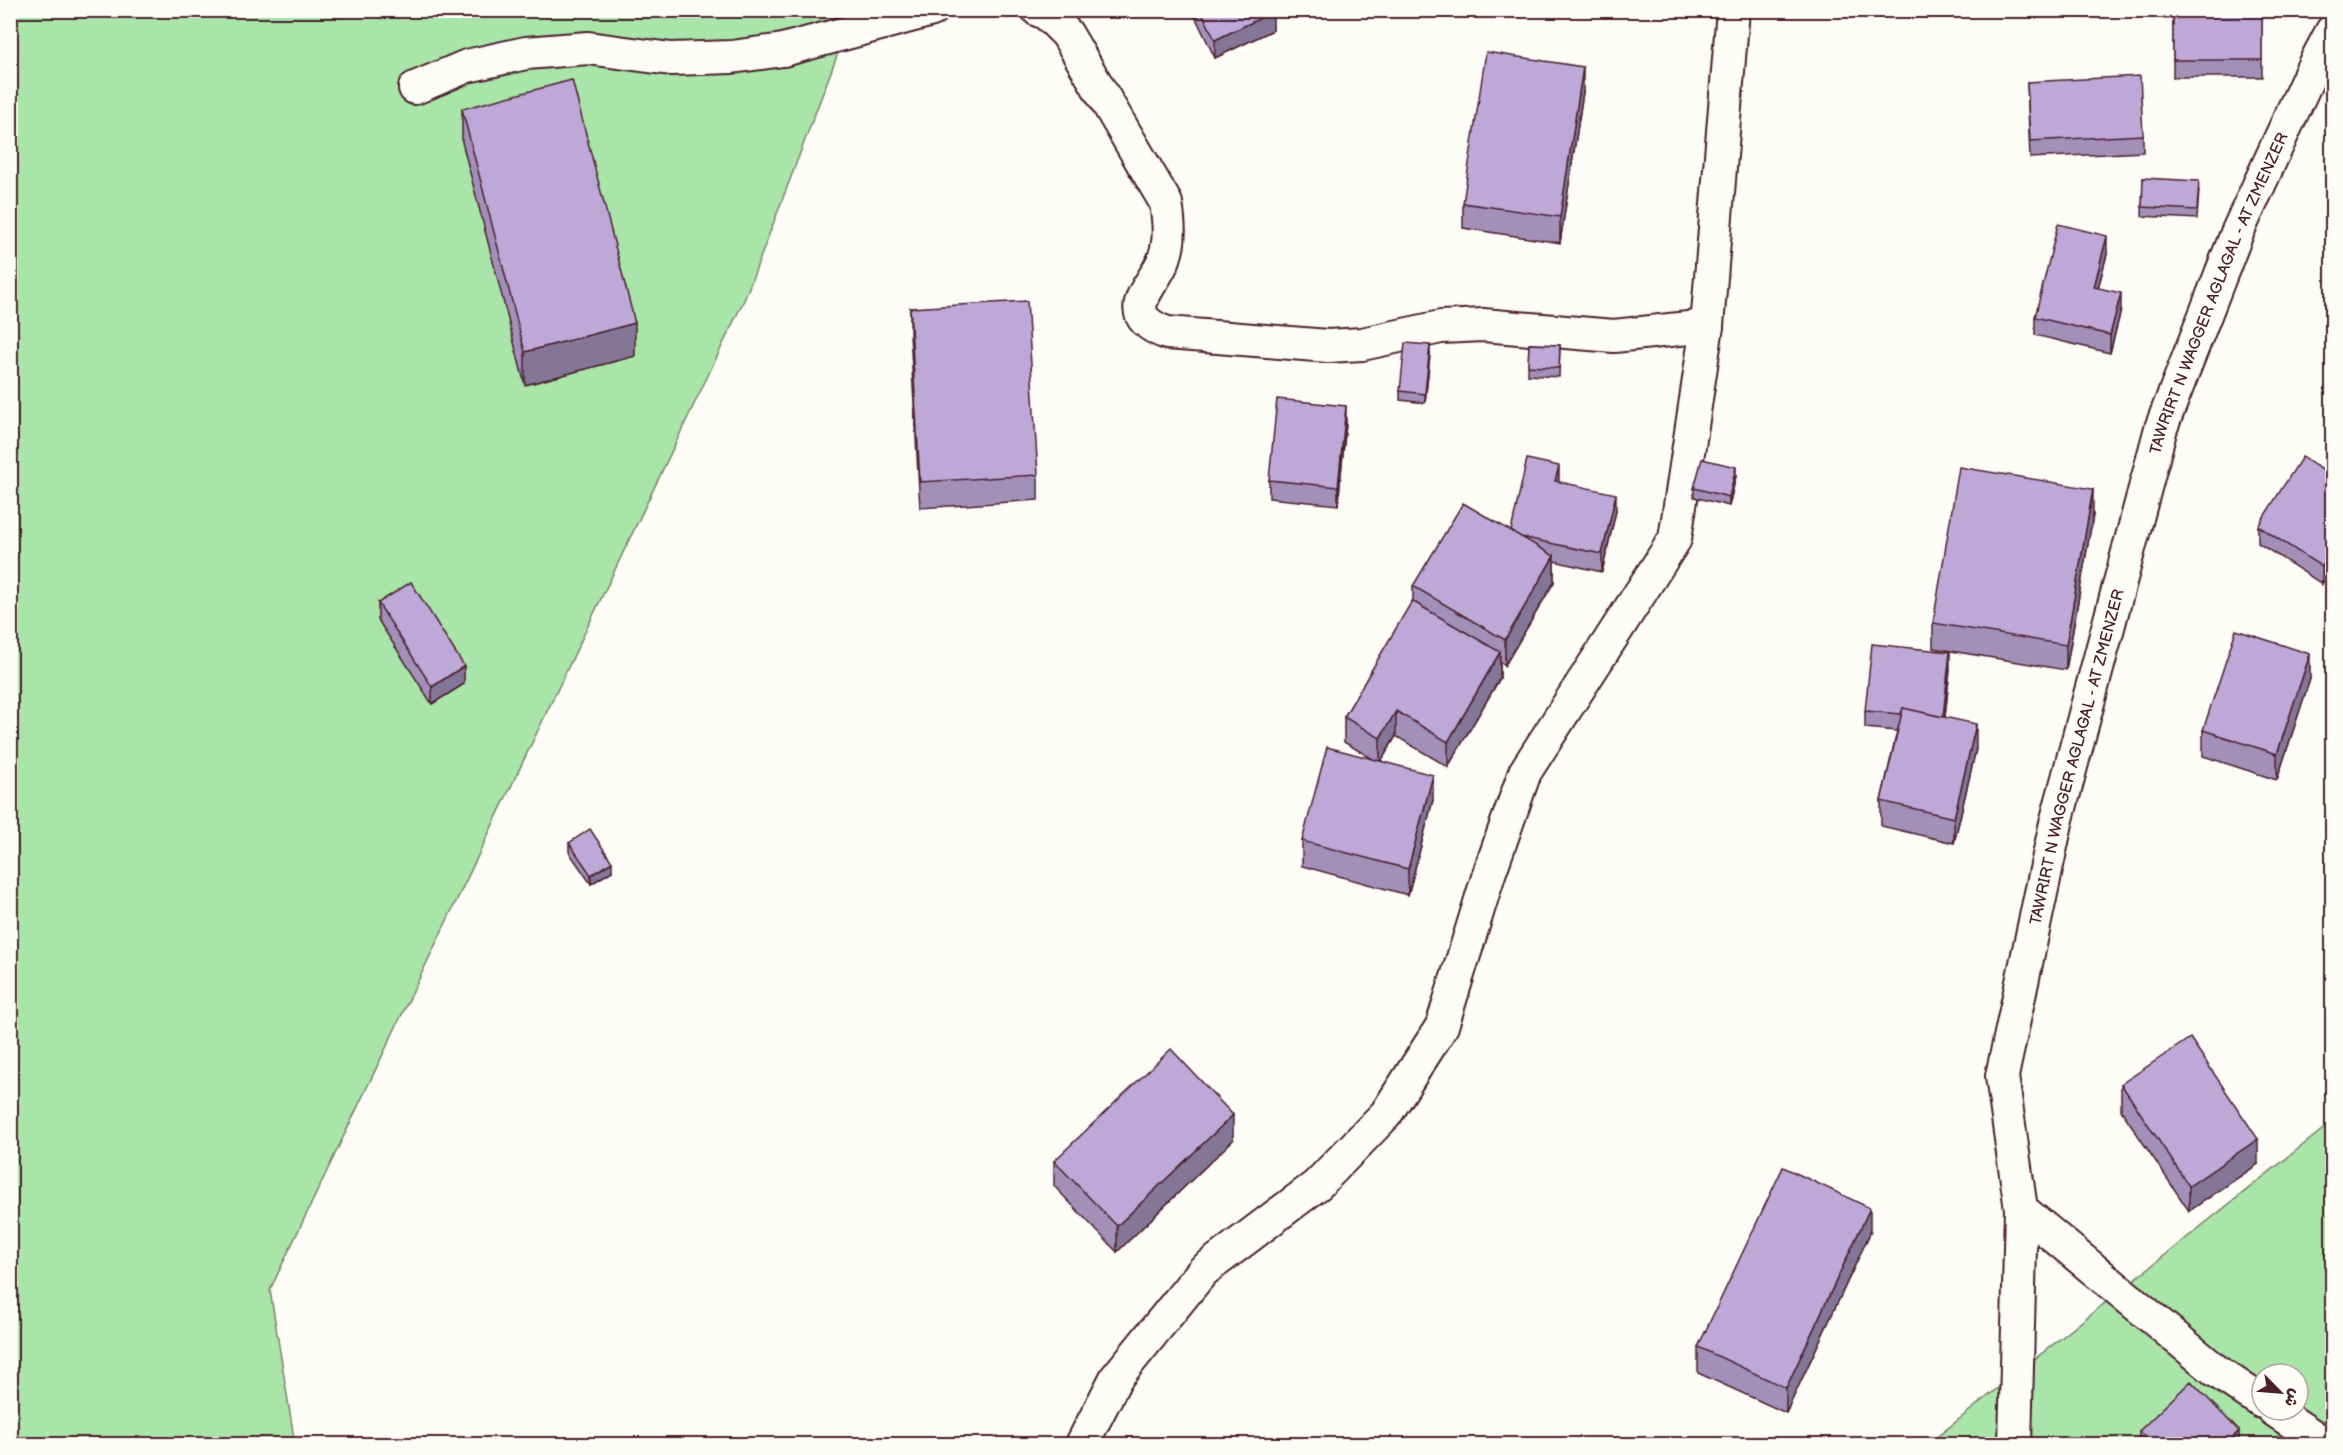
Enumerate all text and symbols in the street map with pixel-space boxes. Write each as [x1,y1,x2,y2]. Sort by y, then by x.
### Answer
street label: TAWRIRT N WAGGER AGLAGAL - AT ZMENZER [2146,130,2293,457]
street label: TAWRIRT N WAGGER AGLAGAL - AT ZMENZER [2026,587,2129,927]
north arrow [2250,1362,2310,1422]
text: ش [2280,1386,2305,1410]

